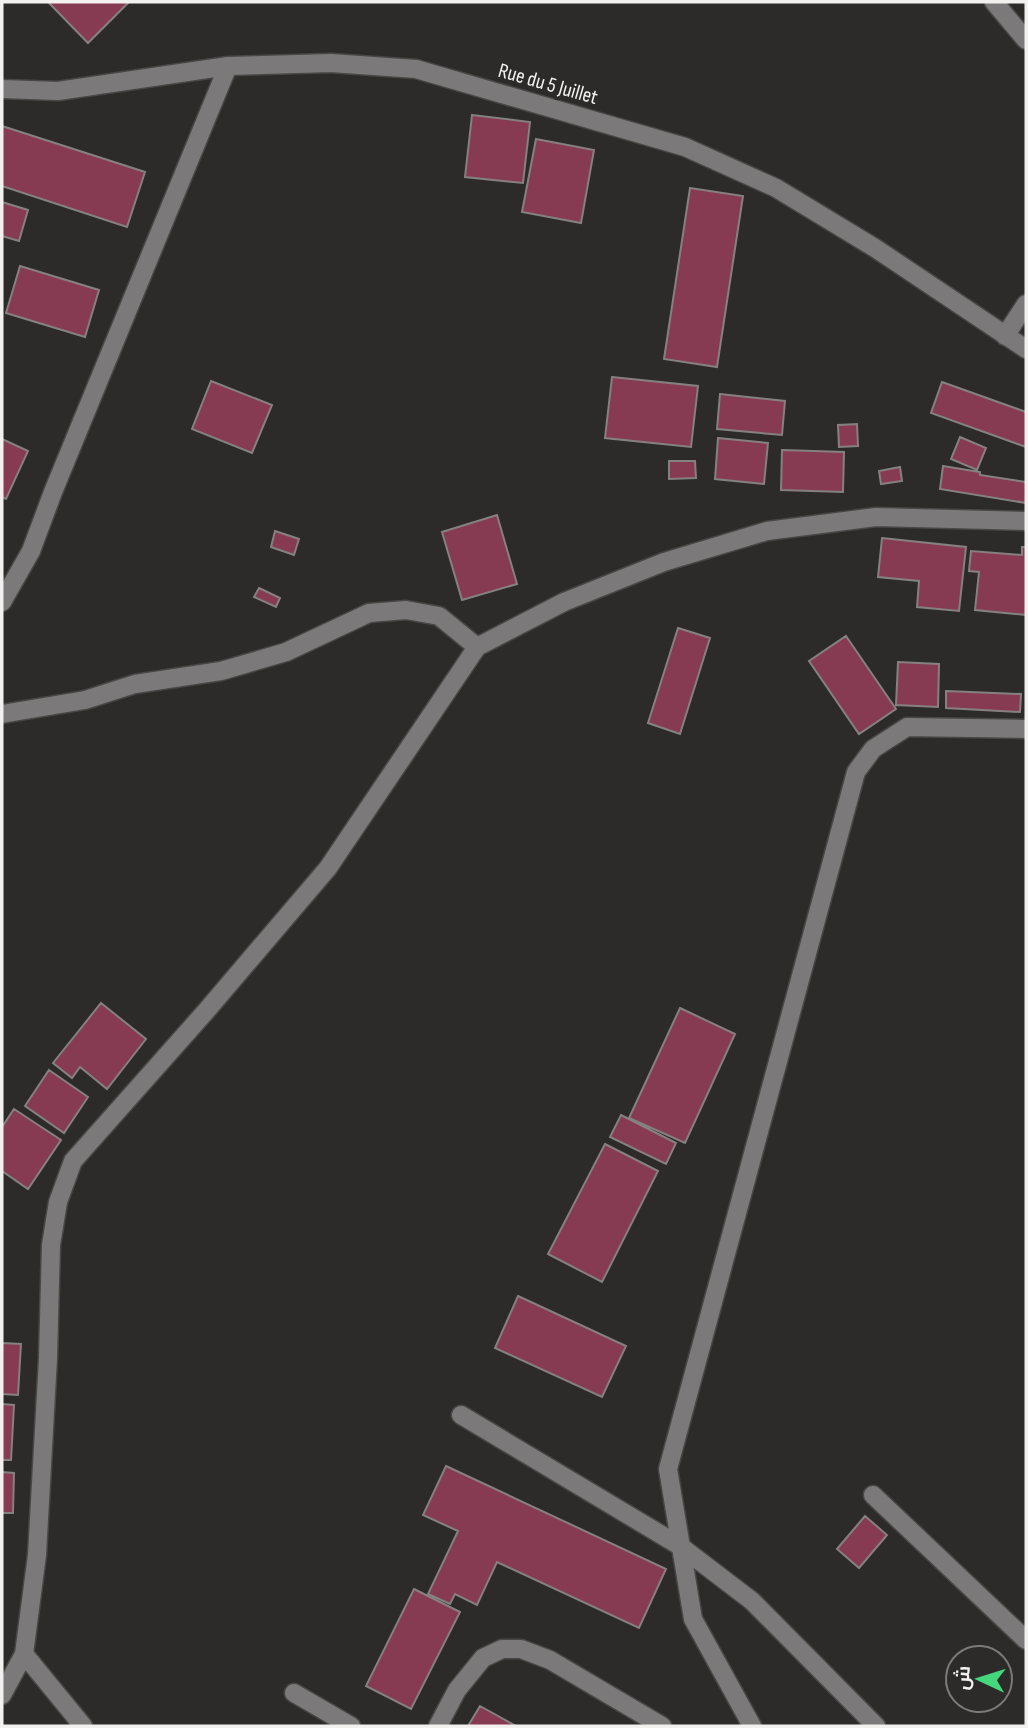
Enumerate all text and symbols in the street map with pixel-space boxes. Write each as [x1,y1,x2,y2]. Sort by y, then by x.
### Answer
street label: Rue du 5 Juillet [495,58,601,110]
north arrow [944,1644,1014,1714]
text: ش [951,1665,976,1691]

